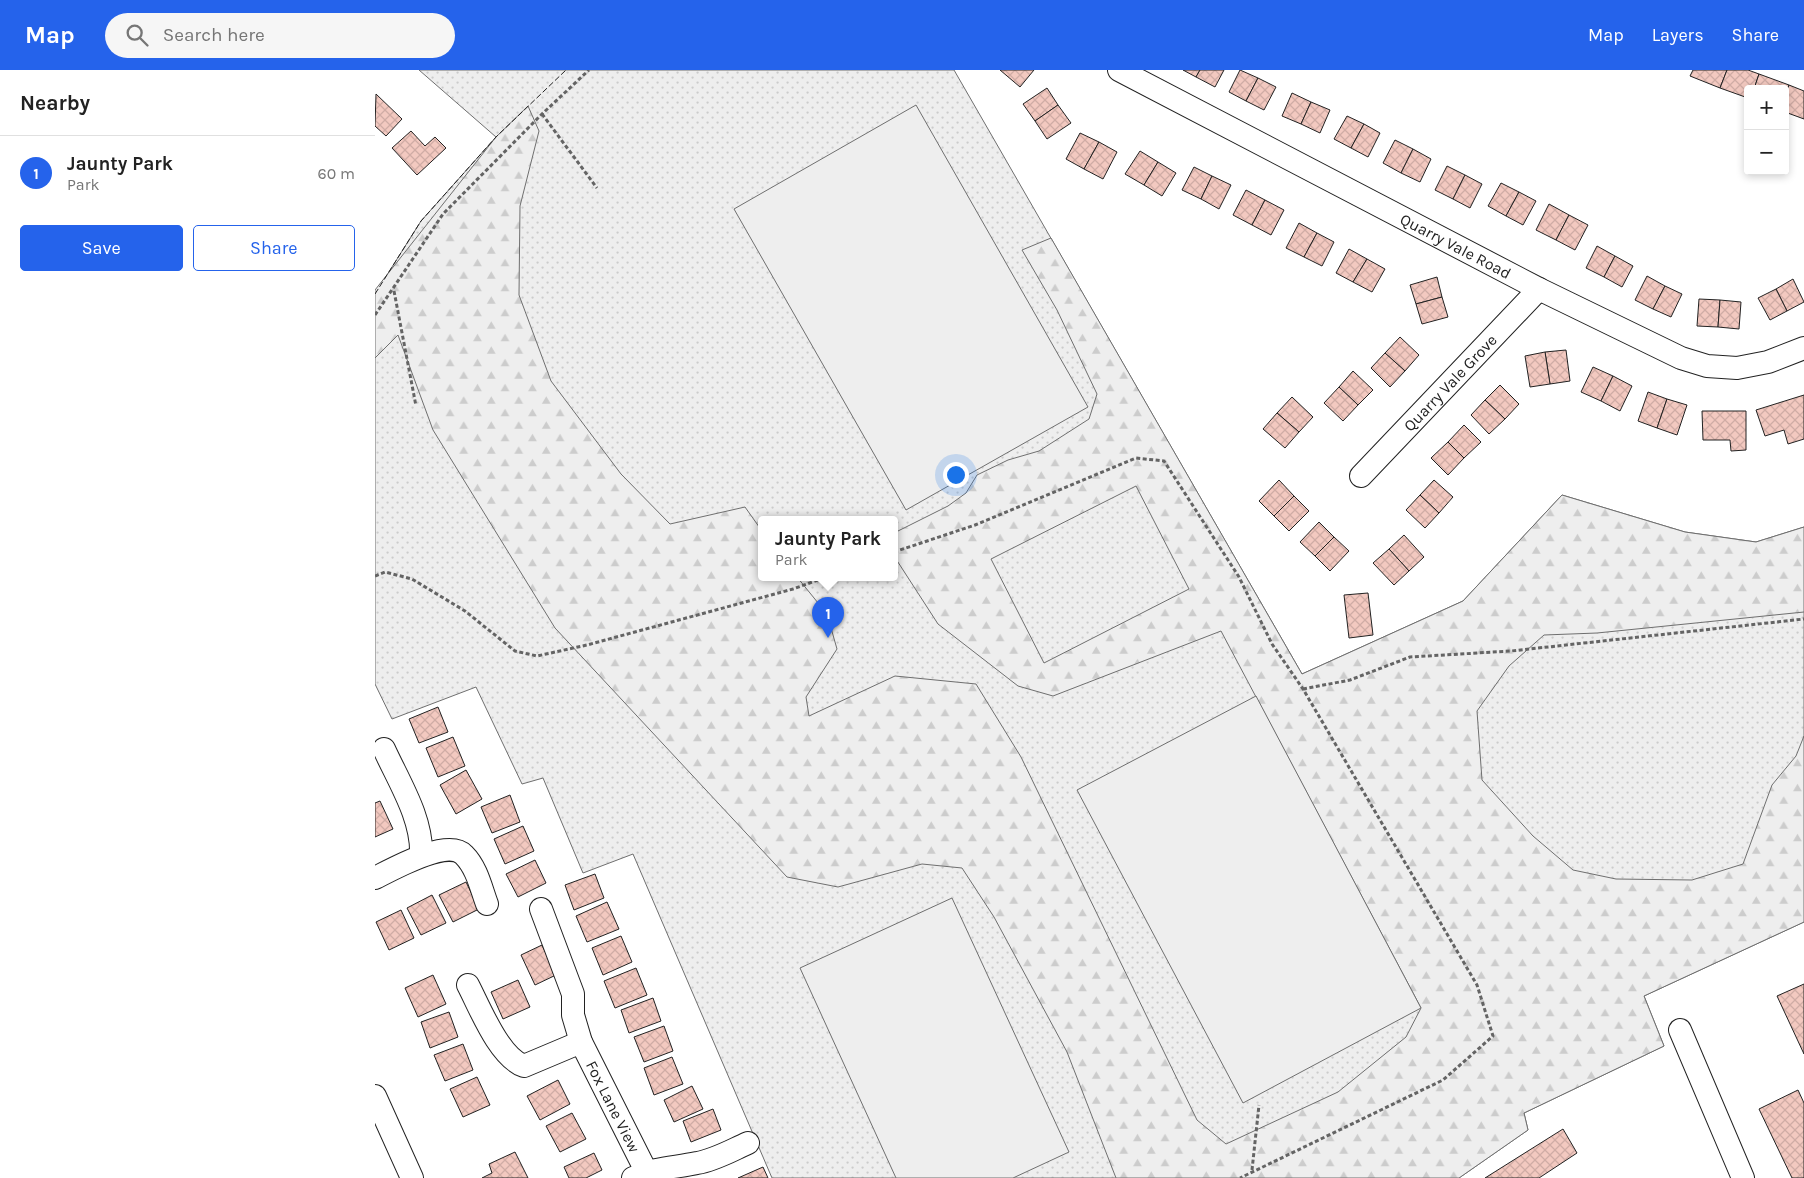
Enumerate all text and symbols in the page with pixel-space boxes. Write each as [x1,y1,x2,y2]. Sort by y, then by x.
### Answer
search box [105,13,455,58]
text: Map [25,21,75,49]
icon: search [123,21,151,49]
text: Search here [163,24,265,46]
text: Map [1588,24,1624,46]
text: Layers [1652,24,1704,46]
text: Share [1732,24,1779,46]
map controls [1744,85,1789,175]
button: + [1744,85,1789,130]
text: Nearby [20,91,90,115]
button: − [1744,130,1789,175]
text: Jaunty Park [67,153,173,175]
text: 1 [33,164,39,183]
text: 60 m [318,164,355,183]
text: Park [67,175,99,194]
street label: Quarry Vale Road [1397,209,1515,282]
button: Save [20,225,183,271]
button: Share [193,225,355,271]
street label: Quarry Vale Grove [1399,330,1501,435]
your location [943,462,969,488]
popup [758,516,898,581]
text: Jaunty Park [775,528,881,550]
text: Park [775,550,807,569]
pin: 1 [812,597,844,638]
street label: Fox Lane View [582,1057,645,1156]

